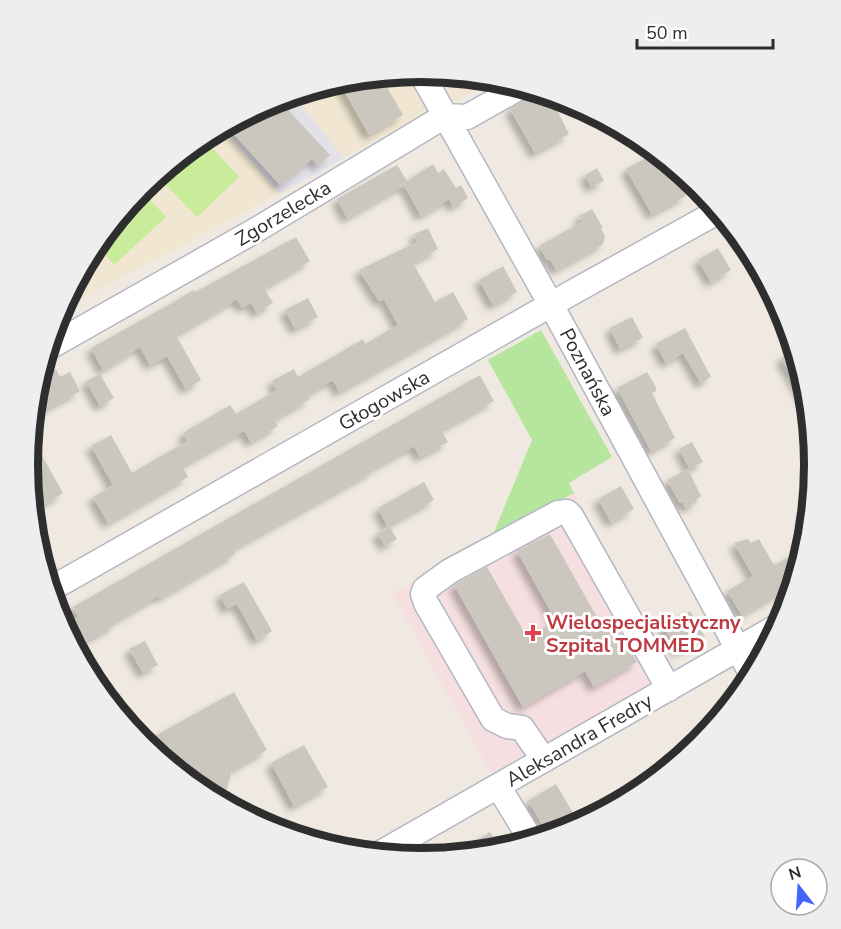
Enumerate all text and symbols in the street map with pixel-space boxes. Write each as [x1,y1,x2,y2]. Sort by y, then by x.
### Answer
scale bar [637,12,774,50]
text: 50 m [646,21,688,45]
street label: Zgorzelecka [230,174,336,253]
street label: Poznańska [553,324,622,421]
street label: Głogowska [334,364,435,437]
place label: Wielospecjalistyczny Szpital TOMMED [546,609,741,659]
marker: Wielospecjalistyczny Szpital TOMMED [524,624,542,642]
street label: Aleksandra Fredry [501,687,658,793]
north arrow [769,857,829,917]
text: N [786,861,804,886]

